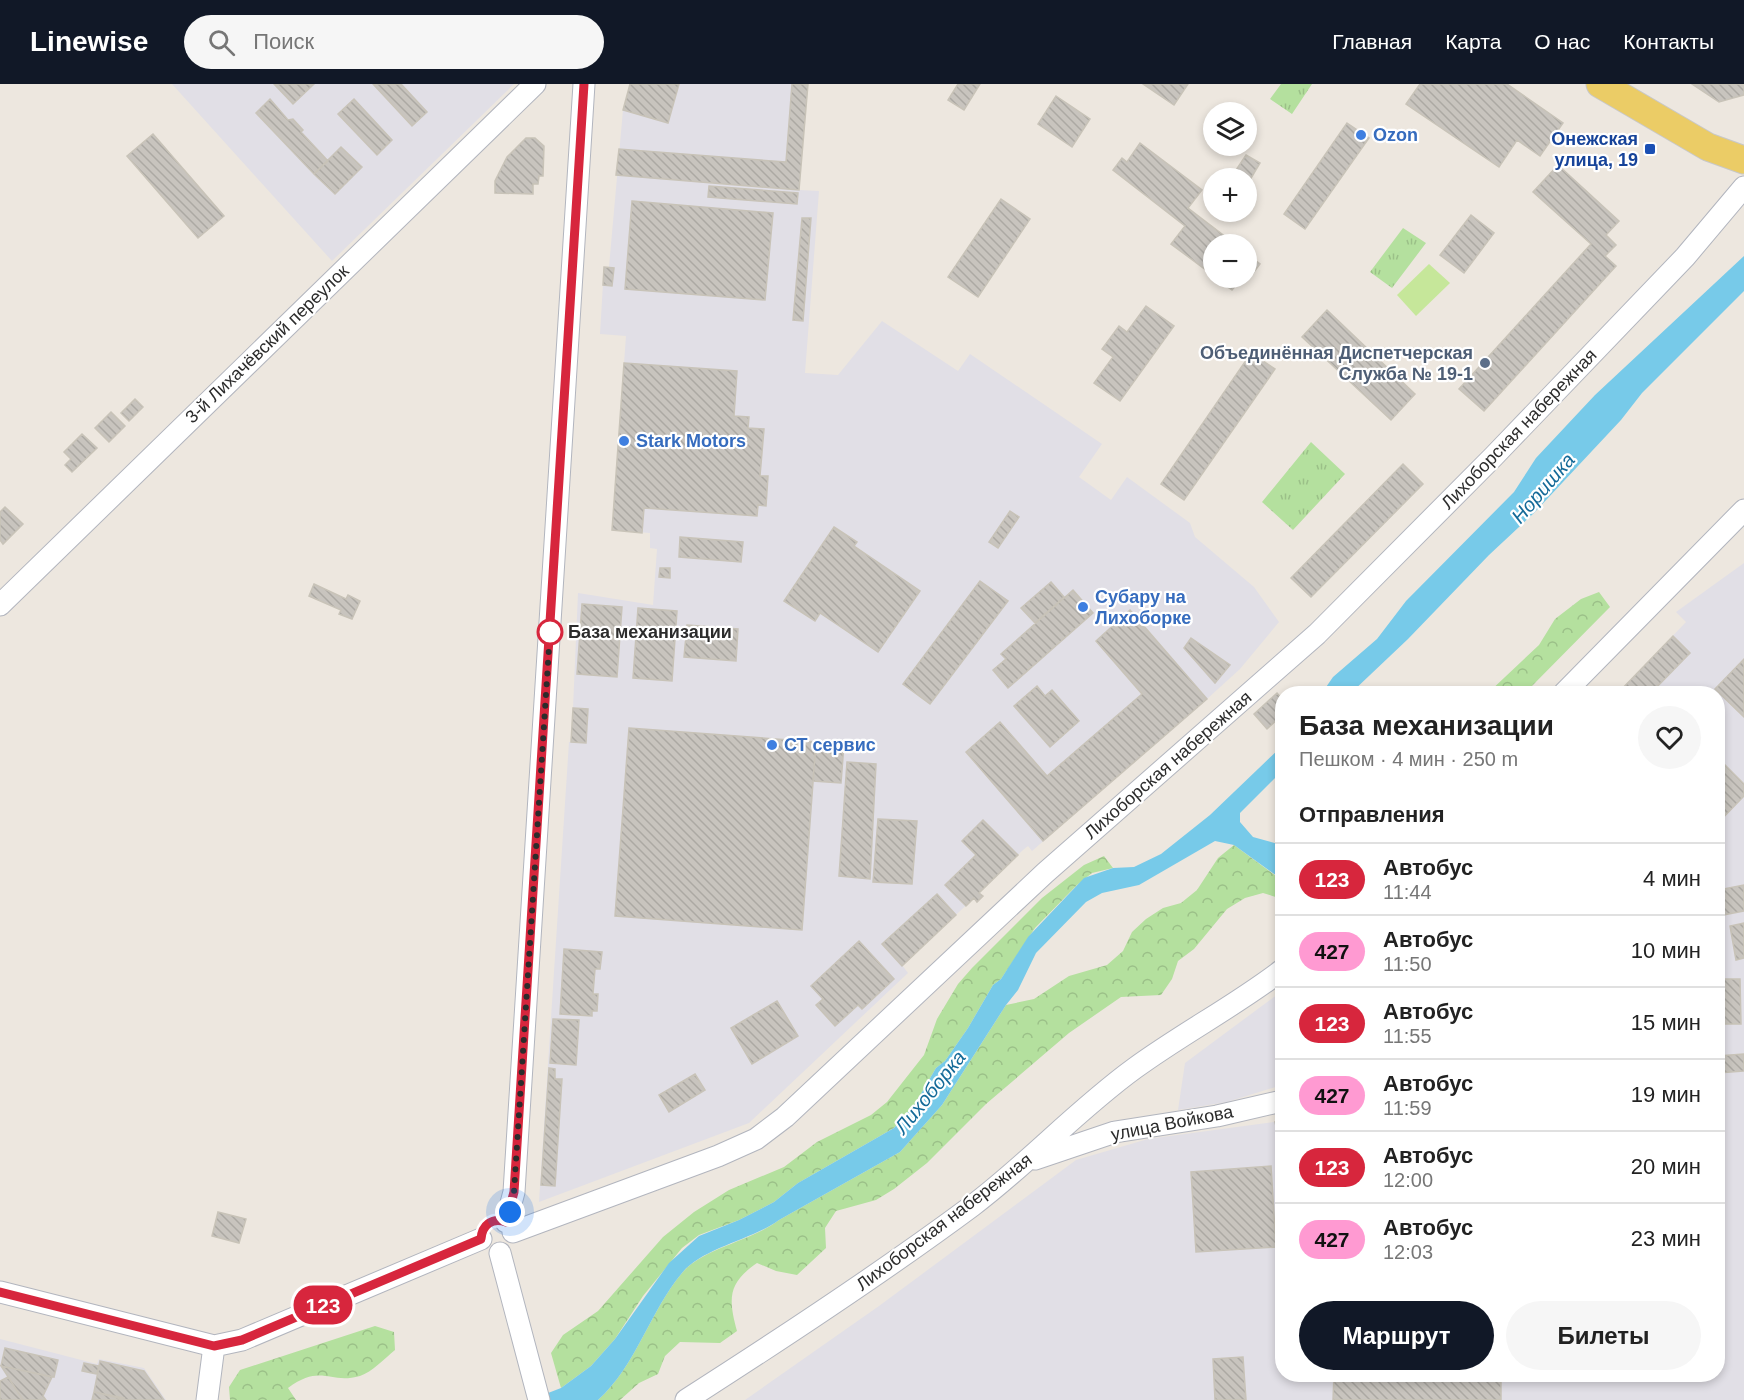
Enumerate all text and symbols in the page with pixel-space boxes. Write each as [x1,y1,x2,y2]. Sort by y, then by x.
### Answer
search box [184,15,604,69]
text: Linewise [30,26,148,57]
icon: search [205,26,238,59]
text: Поиск [253,29,314,54]
text: Главная [1332,30,1412,53]
text: Карта [1445,30,1501,53]
text: О нас [1534,30,1590,53]
text: Контакты [1623,30,1714,53]
map controls [1203,102,1257,288]
button: layers [1203,102,1257,156]
place label: Ozon [1373,125,1418,145]
marker: Ozon [1354,128,1368,142]
place label: Онежская улица, 19 [1551,129,1638,170]
marker: Онежская улица, 19 [1643,142,1657,156]
button: + [1203,168,1257,222]
button: − [1203,234,1257,288]
street label: 3-й Лихачёвский переулок [181,261,353,427]
place label: Объединённая Диспетчерская Служба № 19-1 [1200,343,1473,384]
street label: Лихоборская набережная [1437,345,1601,513]
marker: Объединённая Диспетчерская Служба № 19-1 [1478,356,1492,370]
place label: Stark Motors [636,431,746,451]
marker: Stark Motors [617,434,631,448]
water label: Норишка [1507,449,1579,527]
place label: Субару на Лихоборке [1095,587,1191,628]
marker: Субару на Лихоборке [1076,600,1090,614]
marker: База механизации [537,619,563,645]
place label: База механизации [568,622,732,642]
street label: Лихоборская набережная [1080,687,1256,843]
button: heart [1638,706,1701,769]
text: База механизации [1299,710,1554,741]
place label: СТ сервис [784,735,876,755]
marker: СТ сервис [765,738,779,752]
text: Пешком · 4 мин · 250 m [1299,748,1518,770]
text: Отправления [1299,802,1445,827]
text: Автобус [1383,855,1473,880]
text: 4 мин [1643,866,1701,891]
text: 123 [1314,868,1350,891]
text: 11:44 [1383,881,1432,903]
text: Автобус [1383,927,1473,952]
text: 10 мин [1631,938,1701,963]
text: 427 [1314,940,1350,963]
text: 11:50 [1383,953,1432,975]
text: Автобус [1383,999,1473,1024]
text: 15 мин [1631,1010,1701,1035]
text: 123 [1314,1012,1350,1035]
text: 11:55 [1383,1025,1432,1047]
water label: Лихоборка [889,1046,970,1139]
text: Автобус [1383,1071,1473,1096]
text: 19 мин [1631,1082,1701,1107]
text: 427 [1314,1084,1350,1107]
text: 11:59 [1383,1097,1432,1119]
street label: улица Войкова [1109,1101,1236,1145]
text: Автобус [1383,1143,1473,1168]
street label: Лихоборская набережная [852,1149,1036,1295]
text: 20 мин [1631,1154,1701,1179]
text: 123 [1314,1156,1350,1179]
text: 12:00 [1383,1169,1433,1191]
your location [495,1197,525,1227]
text: Автобус [1383,1215,1473,1240]
text: 23 мин [1631,1226,1701,1251]
text: 427 [1314,1228,1350,1251]
text: 12:03 [1383,1241,1433,1263]
line badge: 123 [288,1286,358,1324]
text: 123 [305,1294,341,1317]
button: Маршрут [1299,1301,1494,1370]
button: Билеты [1506,1301,1701,1370]

